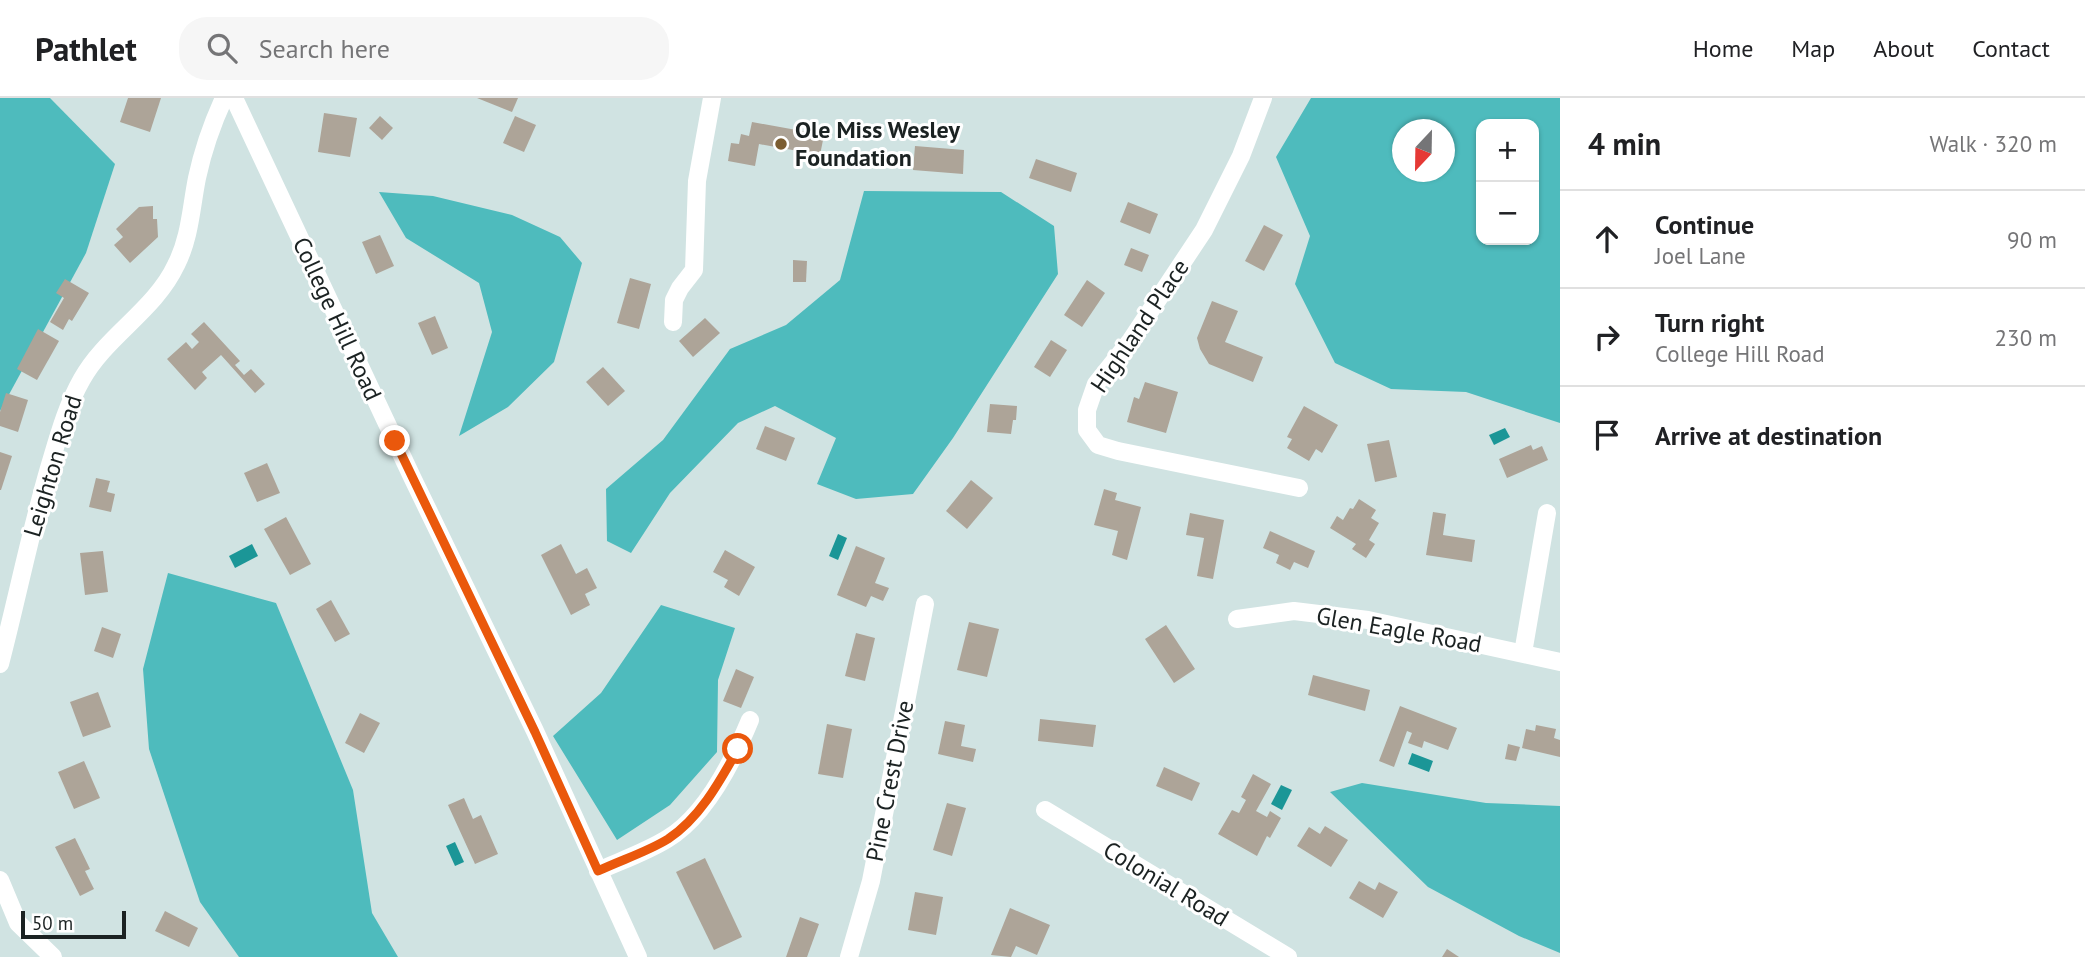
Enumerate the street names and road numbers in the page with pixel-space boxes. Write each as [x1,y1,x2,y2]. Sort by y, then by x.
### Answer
street label: College Hill Road [286,232,389,406]
street label: Highland Place [1083,253,1196,399]
street label: Leighton Road [16,391,89,541]
street label: Glen Eagle Road [1314,600,1484,659]
street label: Pine Crest Drive [859,698,920,864]
street label: Colonial Road [1098,834,1235,933]

